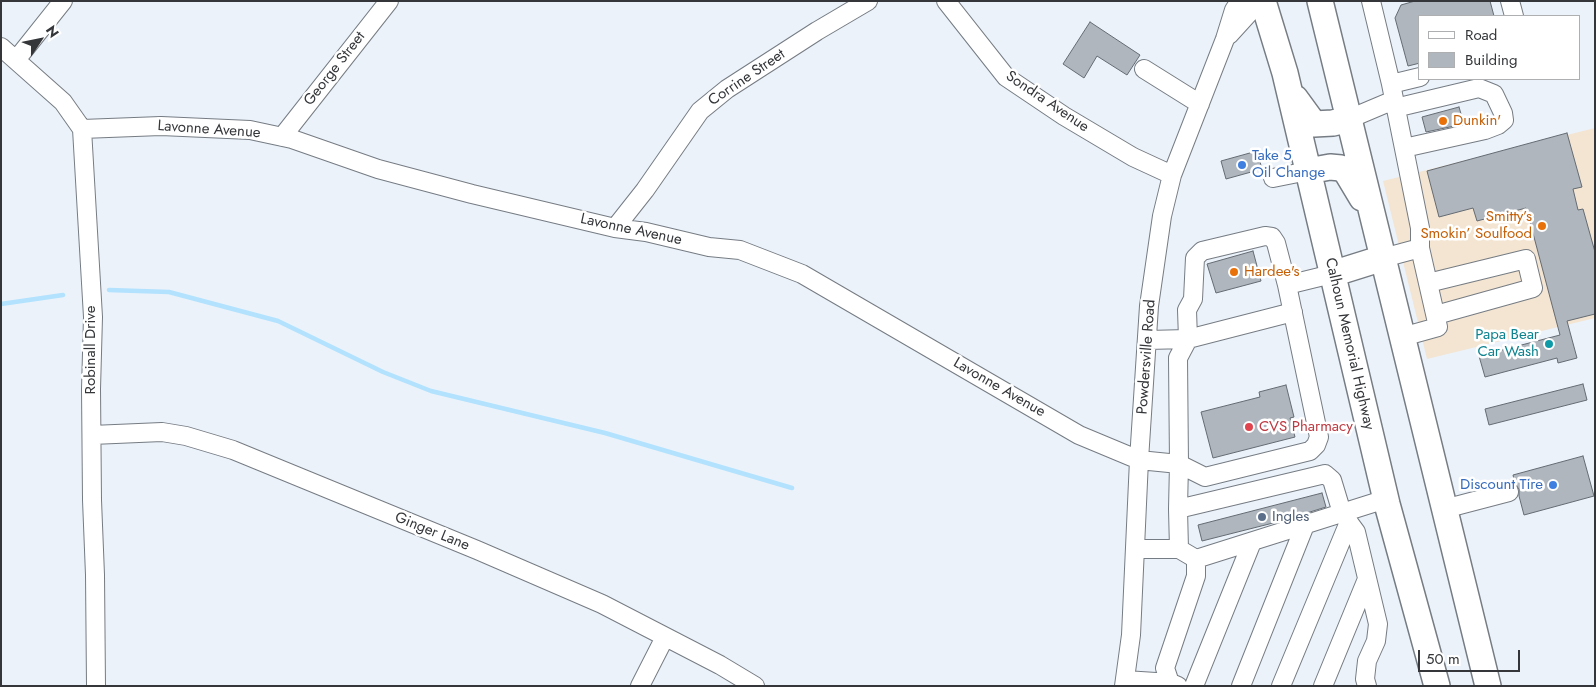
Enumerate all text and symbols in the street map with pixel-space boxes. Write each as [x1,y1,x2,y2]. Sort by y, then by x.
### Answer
north arrow [15,15,65,65]
legend [1418,15,1581,80]
text: N [41,21,64,42]
text: Road [1465,24,1497,46]
street label: George Street [301,28,369,110]
street label: Corrine Street [705,46,789,110]
text: Building [1465,49,1517,71]
street label: Sondra Avenue [1002,68,1092,136]
place label: Dunkin' [1453,112,1501,130]
marker: Dunkin' [1437,115,1449,127]
street label: Lavonne Avenue [157,117,261,143]
place label: Take 5 Oil Change [1252,147,1325,182]
marker: Take 5 Oil Change [1236,159,1248,171]
place label: Smitty’s Smokin’ Soulfood [1420,208,1532,243]
street label: Lavonne Avenue [579,210,683,250]
marker: Smitty’s Smokin’ Soulfood [1536,220,1548,232]
street label: Calhoun Memorial Highway [1320,256,1378,432]
place label: Hardee's [1244,263,1299,281]
marker: Hardee's [1228,266,1240,278]
street label: Powdersville Road [1134,299,1160,415]
street label: Robinall Drive [82,306,100,394]
place label: Papa Bear Car Wash [1475,326,1539,361]
marker: Papa Bear Car Wash [1543,338,1555,350]
street label: Lavonne Avenue [950,354,1048,422]
place label: CVS Pharmacy [1259,418,1353,436]
marker: CVS Pharmacy [1243,421,1255,433]
place label: Discount Tire [1460,476,1543,494]
marker: Discount Tire [1547,479,1559,491]
place label: Ingles [1272,508,1309,526]
street label: Ginger Lane [392,509,472,555]
marker: Ingles [1256,511,1268,523]
scale bar [1421,640,1524,672]
text: 50 m [1426,648,1460,670]

